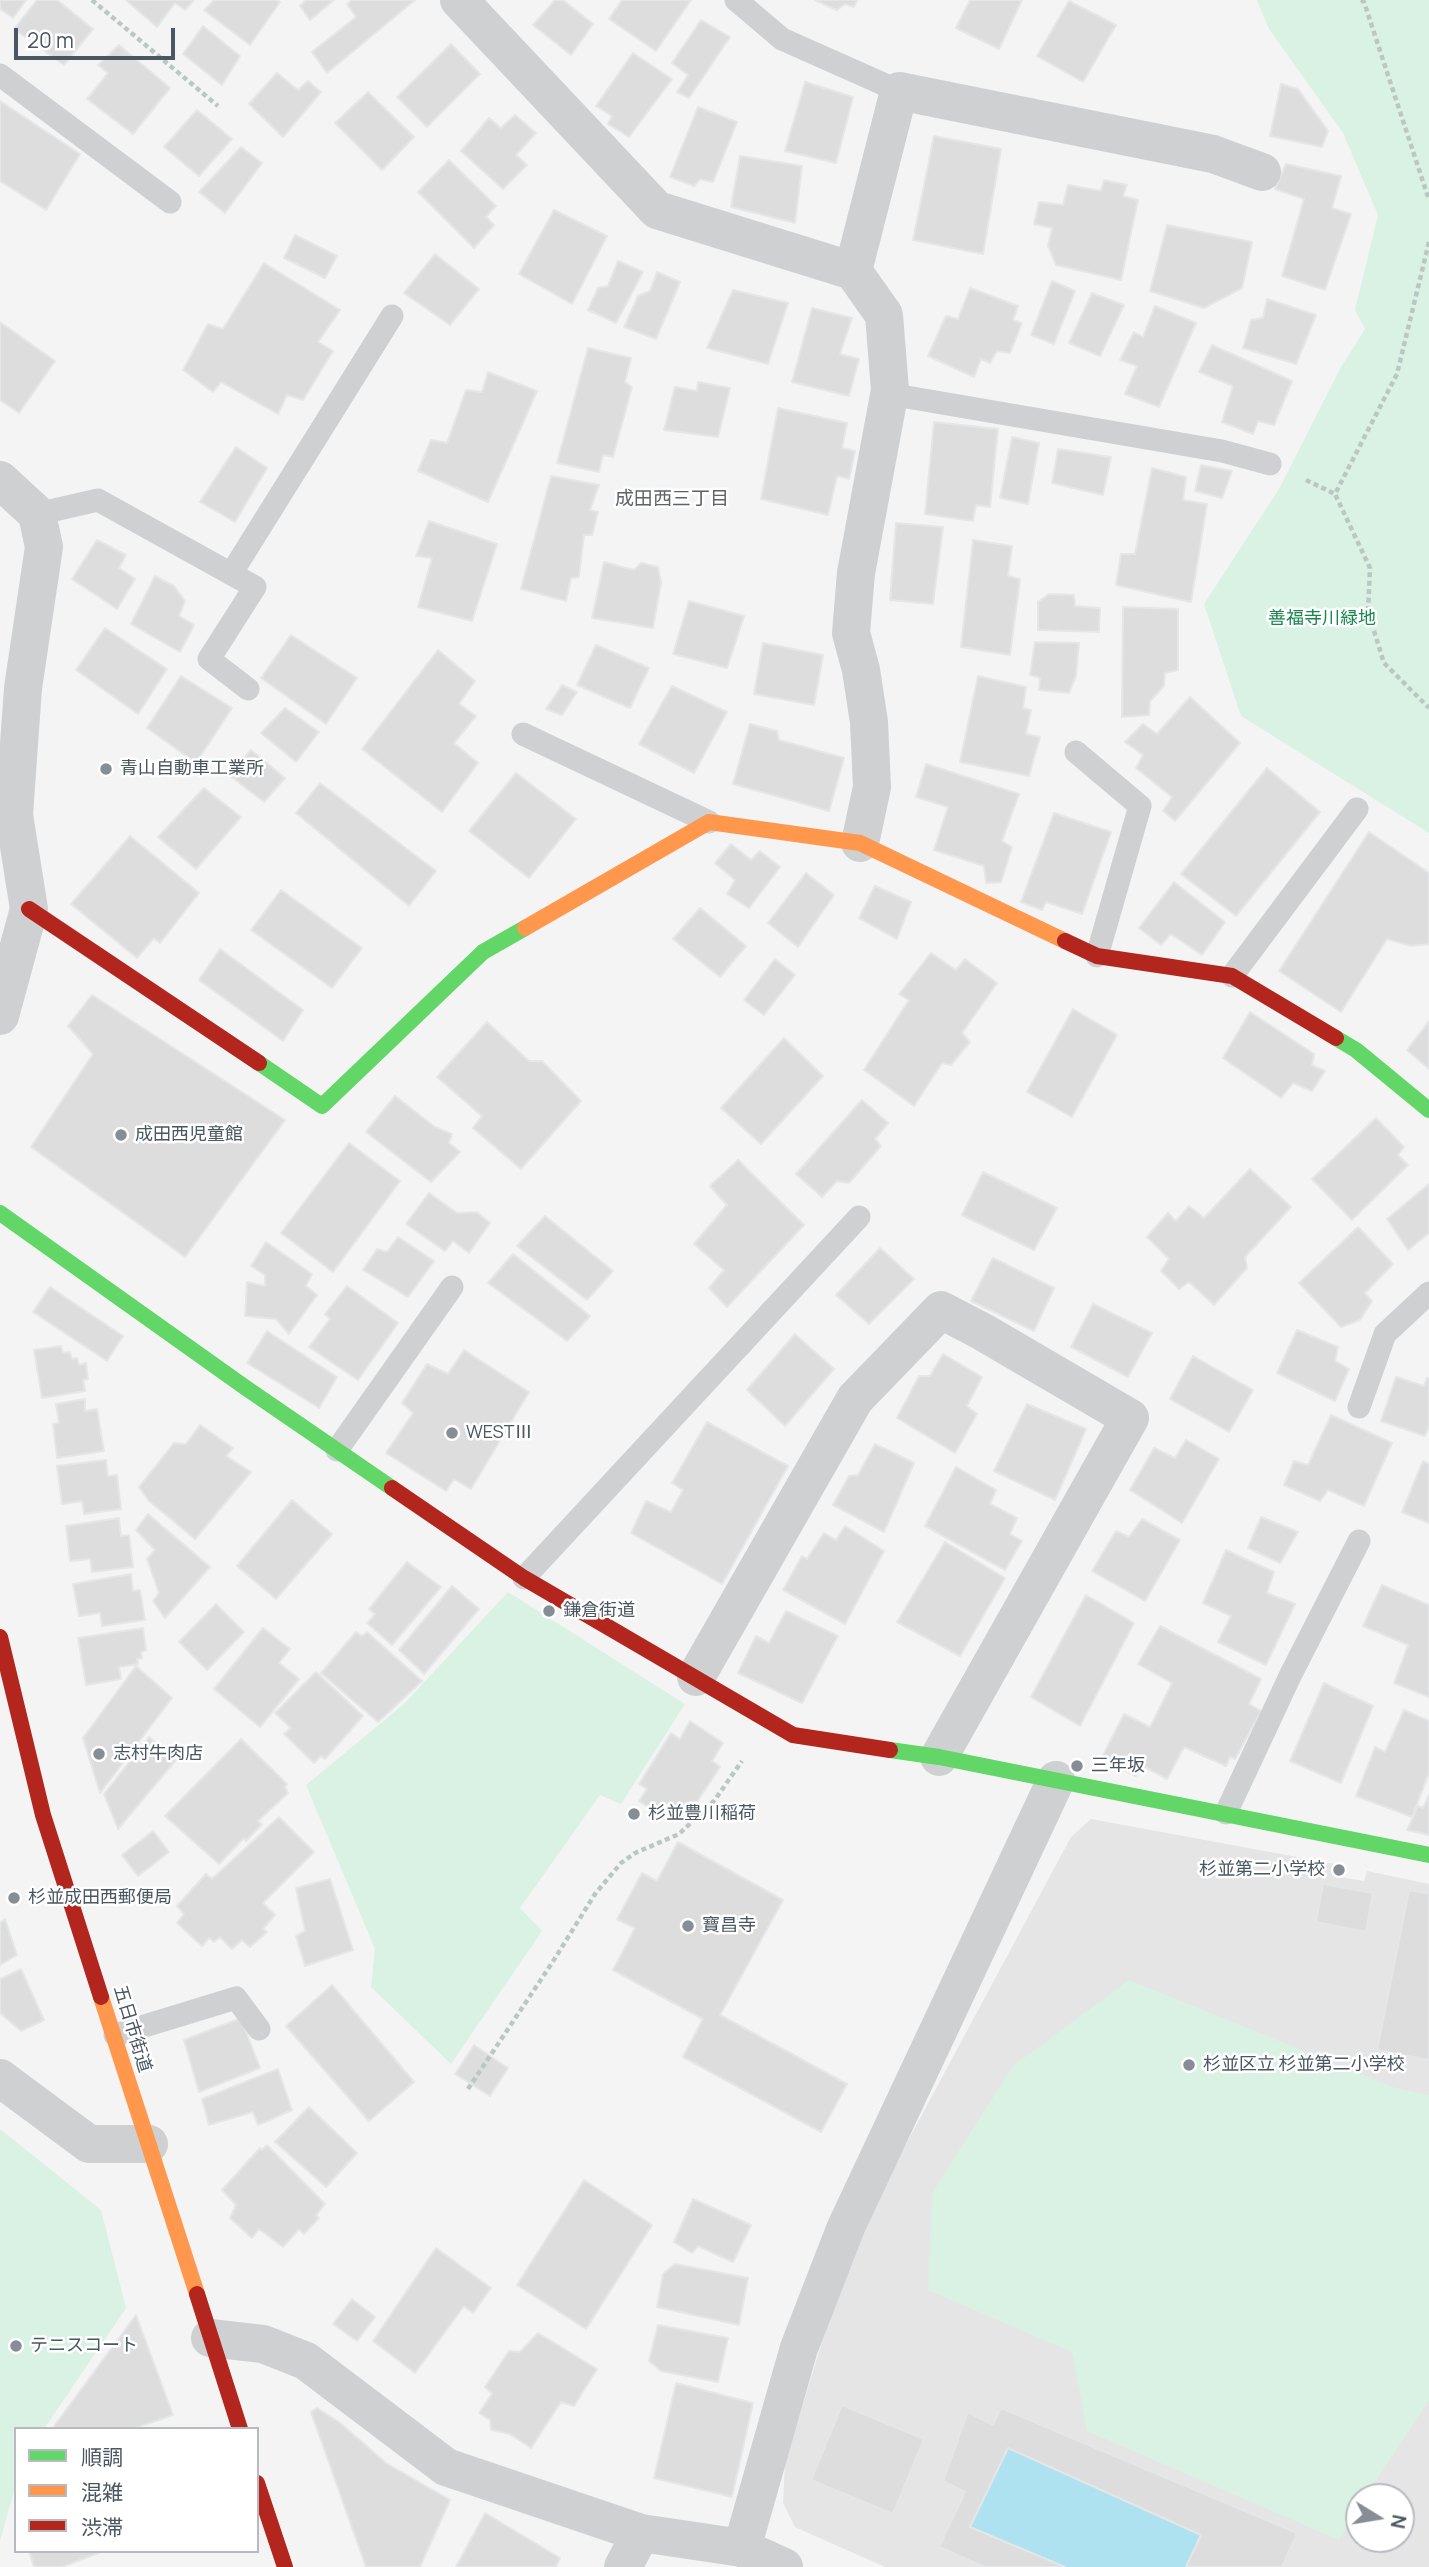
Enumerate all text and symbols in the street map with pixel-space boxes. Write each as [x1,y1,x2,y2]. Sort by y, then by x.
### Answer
scale bar [18,14,178,58]
text: 20 m [27,26,74,54]
district label: 成田西三丁目 [615,489,729,511]
park label: 善福寺川緑地 [1268,608,1376,630]
place label: 青山自動車工業所 [120,758,264,780]
marker: 青山自動車工業所 [98,761,114,777]
place label: 成田西児童館 [135,1124,243,1146]
marker: 成田西児童館 [113,1127,129,1143]
place label: WESTⅢ [466,1422,532,1444]
marker: WESTⅢ [444,1425,460,1441]
place label: 鎌倉街道 [563,1600,635,1622]
marker: 鎌倉街道 [541,1603,557,1619]
place label: 志村牛肉店 [113,1743,203,1765]
marker: 志村牛肉店 [91,1746,107,1762]
place label: 三年坂 [1091,1755,1145,1777]
marker: 三年坂 [1069,1758,1085,1774]
place label: 杉並豊川稲荷 [648,1803,756,1825]
marker: 杉並豊川稲荷 [626,1806,642,1822]
place label: 杉並第二小学校 [1199,1859,1325,1881]
marker: 杉並第二小学校 [1331,1862,1347,1878]
place label: 杉並成田西郵便局 [28,1887,172,1909]
marker: 杉並成田西郵便局 [6,1890,22,1906]
place label: 寶昌寺 [702,1915,756,1937]
marker: 寶昌寺 [680,1918,696,1934]
street label: 五日市街道 [109,1983,155,2075]
place label: 杉並区立 杉並第二小学校 [1203,2054,1405,2076]
marker: 杉並区立 杉並第二小学校 [1181,2057,1197,2073]
place label: テニスコート [30,2335,138,2357]
marker: テニスコート [8,2338,24,2354]
legend [14,2427,259,2553]
text: 順調 [81,2443,123,2471]
text: 混雑 [81,2478,123,2506]
north arrow [1345,2483,1415,2553]
text: N [1385,2512,1413,2531]
text: 渋滞 [81,2513,123,2541]

